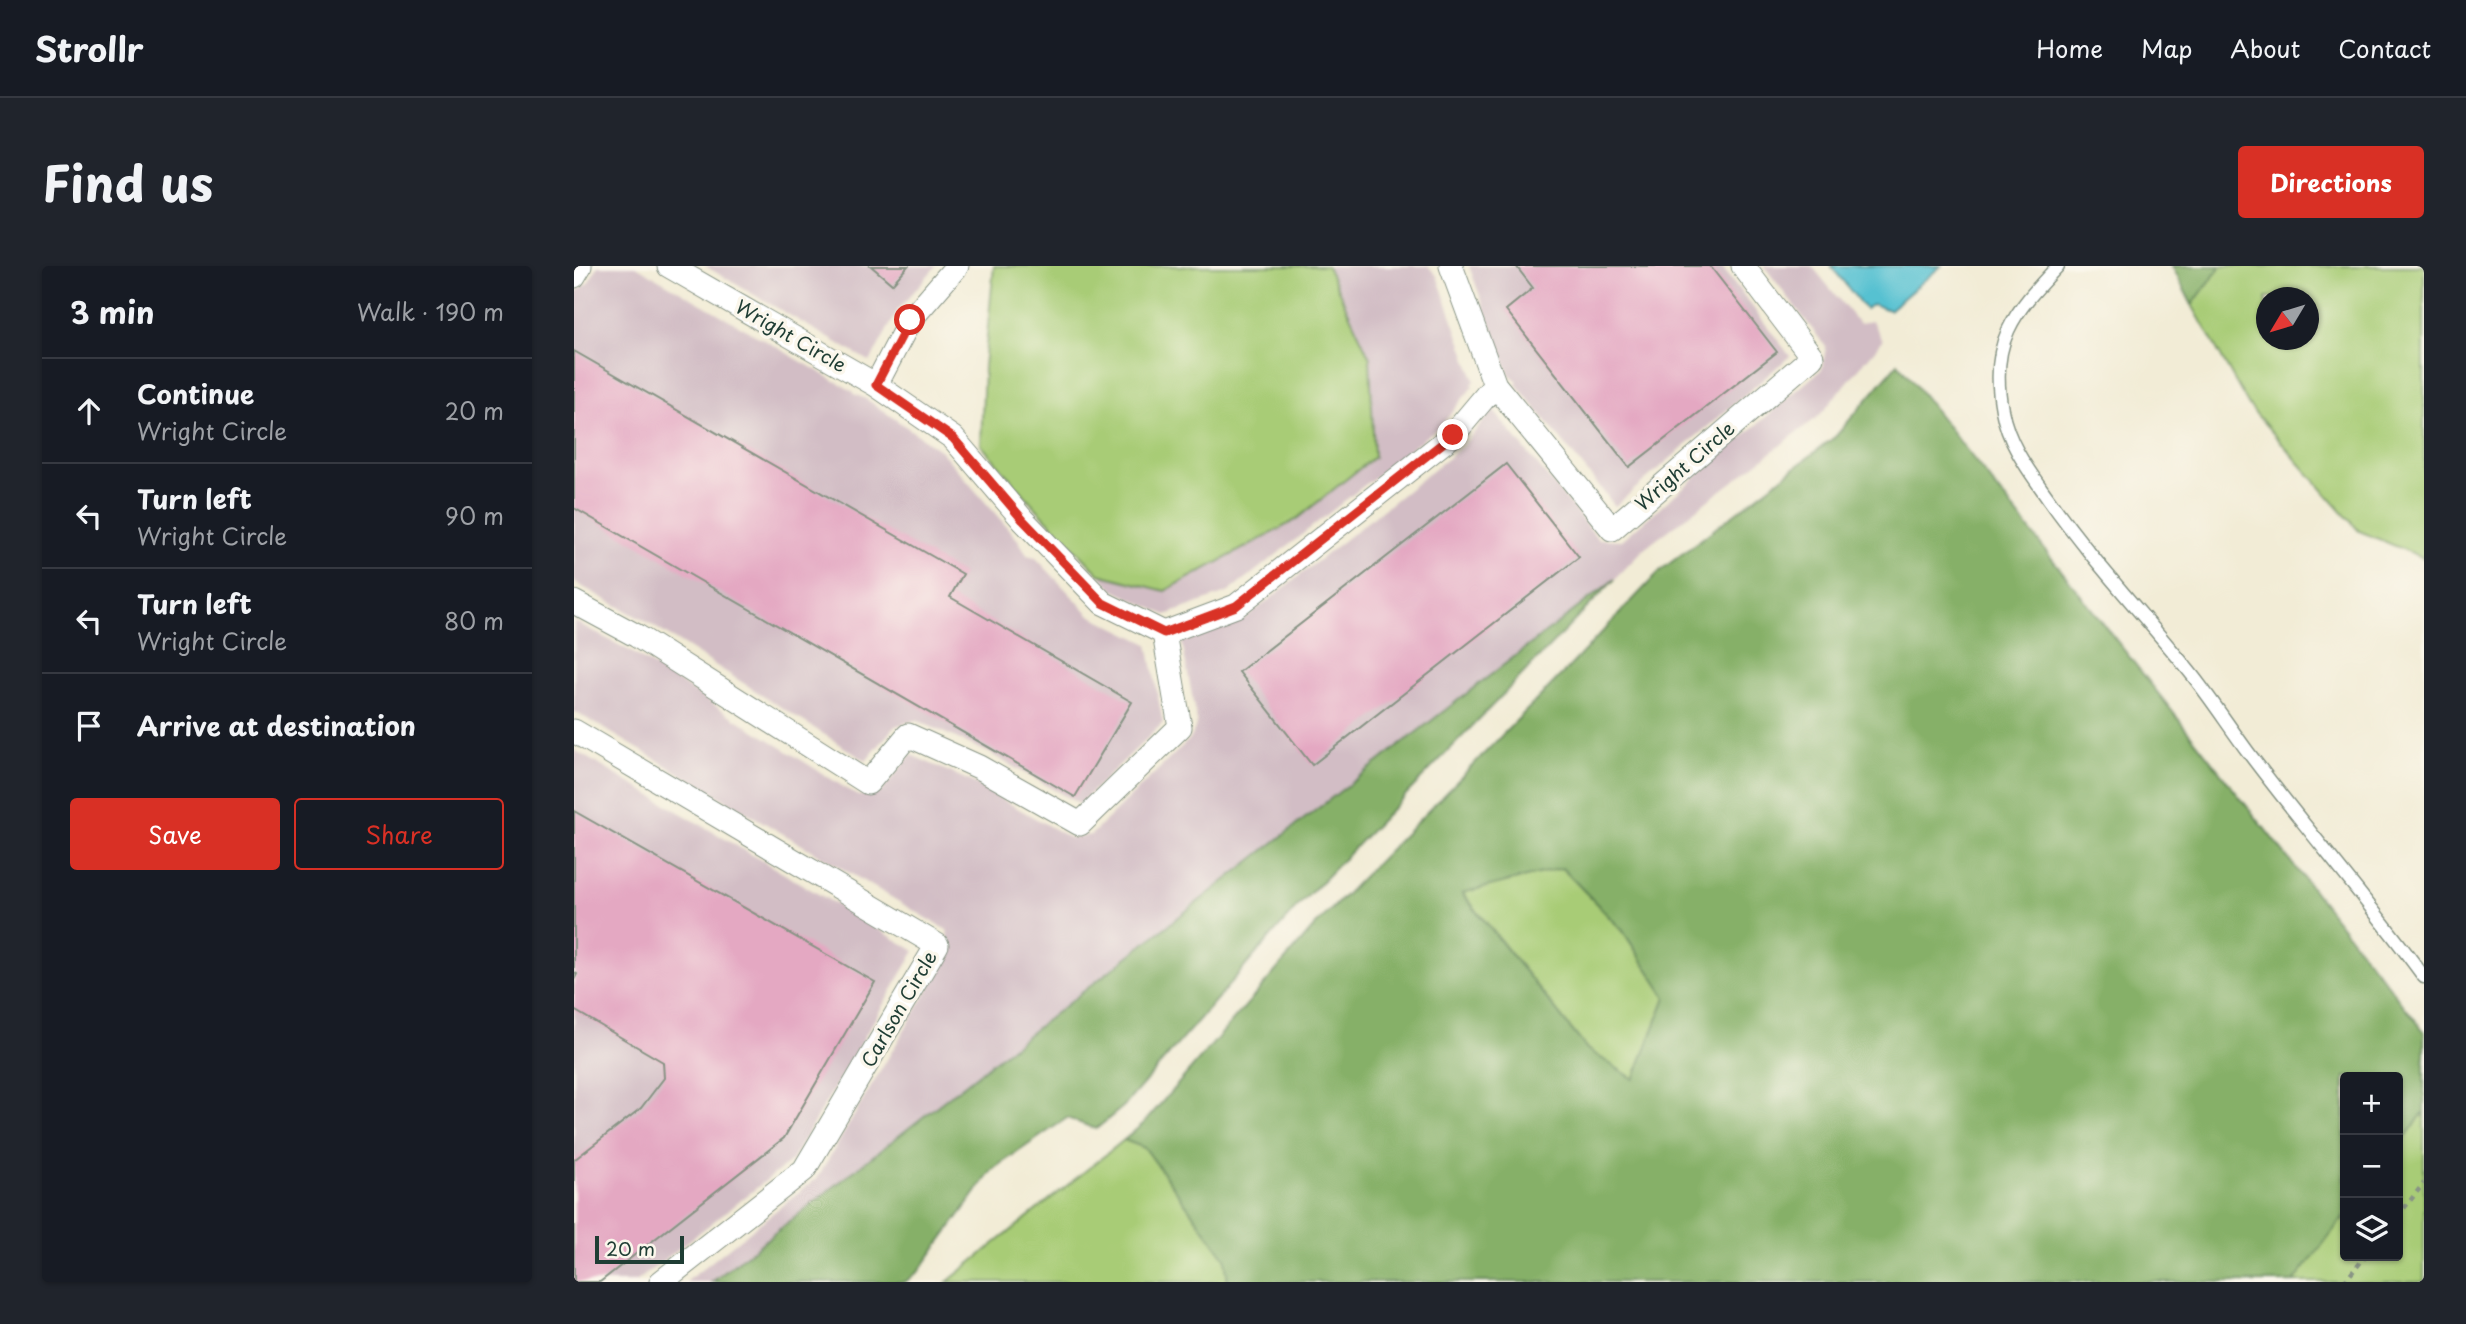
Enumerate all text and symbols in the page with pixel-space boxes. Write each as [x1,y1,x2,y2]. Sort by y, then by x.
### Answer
text: Strollr [35,23,144,73]
text: Home [2036,30,2103,66]
text: Map [2141,30,2192,66]
text: About [2230,30,2300,66]
text: Contact [2338,30,2431,66]
text: Find us [42,145,213,219]
button: Directions [2238,146,2424,218]
north arrow [2256,287,2319,350]
text: 3 min [70,289,155,334]
street label: Wright Circle [731,292,852,378]
text: Walk · 190 m [357,294,504,329]
route start [894,304,925,335]
text: Continue [137,374,254,413]
icon: ahead [70,392,108,430]
text: 20 m [445,393,504,428]
text: Wright Circle [137,413,287,448]
street label: Wright Circle [1628,414,1740,517]
route end [1437,419,1468,450]
text: Turn left [137,479,252,518]
icon: left [70,497,108,535]
text: 90 m [445,498,504,533]
text: Wright Circle [137,518,287,553]
text: Turn left [137,584,252,623]
icon: left [70,602,108,640]
text: 80 m [444,603,504,638]
text: Wright Circle [137,623,287,658]
text: Arrive at destination [137,706,416,745]
icon: arrive [70,707,108,745]
button: Save [70,798,280,870]
button: Share [294,798,504,870]
street label: Carlson Circle [853,945,943,1072]
map controls [2340,1072,2403,1261]
button: + [2340,1072,2403,1135]
button: − [2340,1135,2403,1198]
button: layers [2340,1198,2403,1261]
scale bar [595,1233,684,1265]
text: 20 m [606,1234,655,1262]

